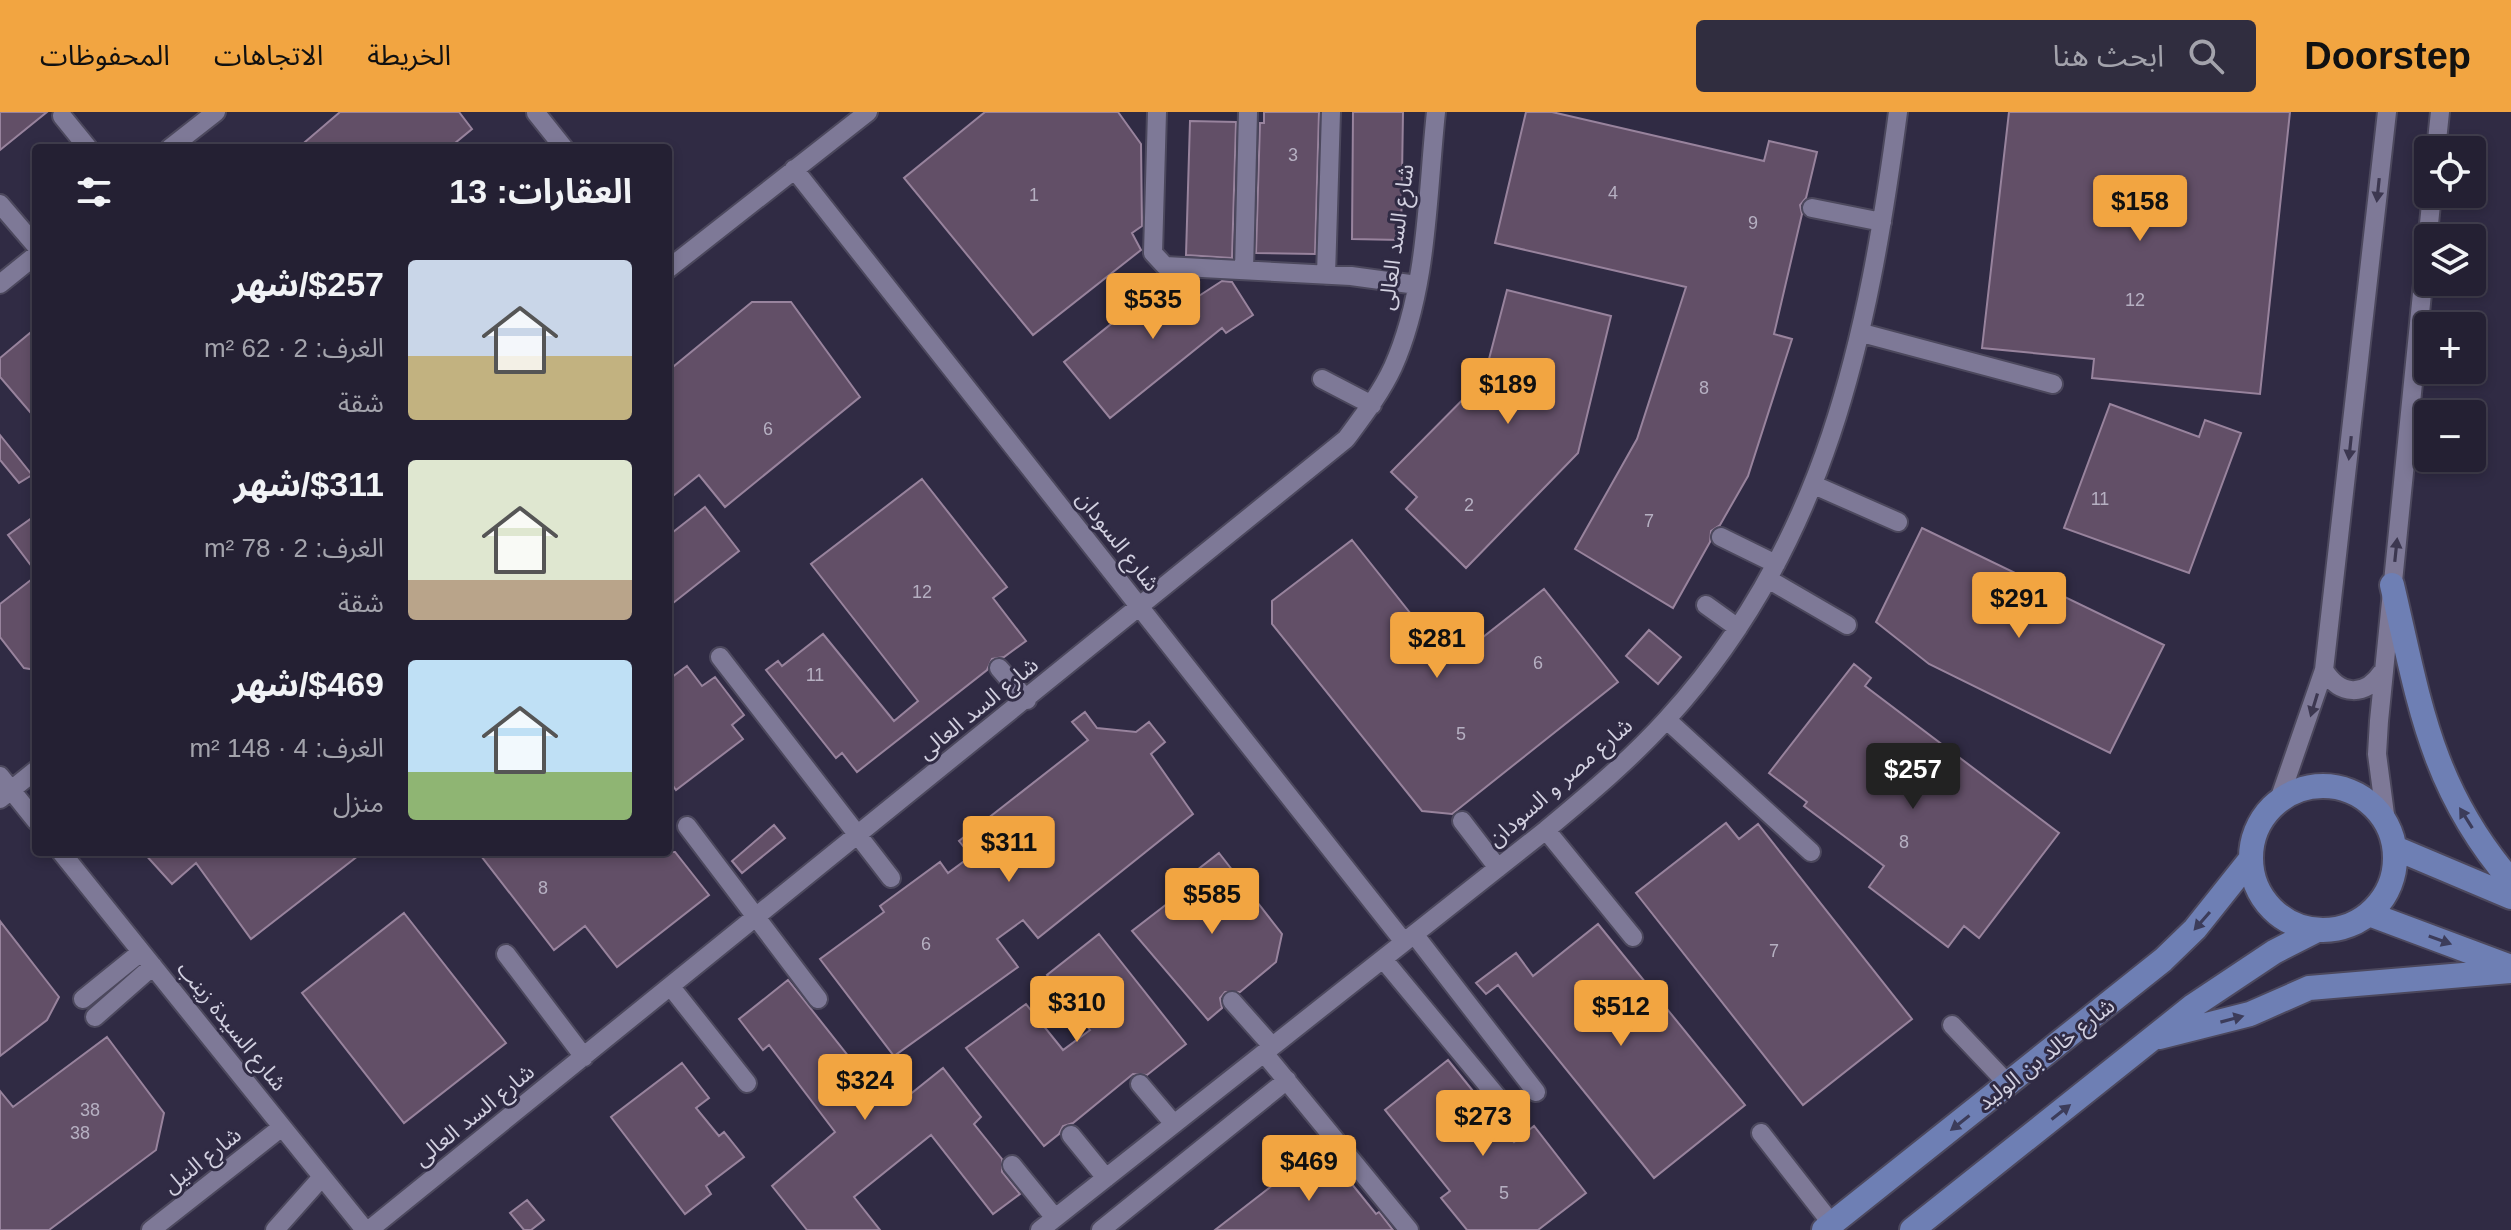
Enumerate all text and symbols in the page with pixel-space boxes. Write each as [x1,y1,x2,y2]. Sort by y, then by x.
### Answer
search box [1696,20,2256,92]
icon: search [2184,34,2228,78]
text: Doorstep [2304,35,2471,77]
text: ابحث هنا [2053,39,2164,72]
text: المحفوظات [40,40,170,71]
text: الاتجاهات [214,40,323,71]
text: الخريطة [367,40,451,71]
map controls [2414,136,2486,472]
button: locate [2414,136,2486,208]
house number: 3 [1288,145,1298,165]
street label: شارع السد العالى [1373,162,1423,312]
icon: filters [72,170,116,214]
text: العقارات: 13 [449,172,632,210]
pin: $158 [2093,175,2187,243]
one-way arrow [2372,177,2385,202]
house number: 4 [1608,183,1618,203]
house number: 1 [1029,185,1039,205]
text: $158 [2111,186,2169,216]
house number: 9 [1748,213,1758,233]
button: layers [2414,224,2486,296]
text: $257/شهر [232,265,384,303]
pin: $535 [1106,273,1200,341]
text: $535 [1124,284,1182,314]
house number: 12 [2125,290,2145,310]
icon: home [472,292,568,388]
button: + [2414,312,2486,384]
text: الغرف: 2 · 62 m² [204,333,384,363]
pin: $189 [1461,358,1555,426]
text: $189 [1479,369,1537,399]
house number: 8 [1699,378,1709,398]
text: شقة [338,388,384,418]
button: − [2414,400,2486,472]
house number: 6 [763,419,773,439]
one-way arrow [2343,436,2356,461]
text: $311/شهر [234,465,384,503]
street label: شارع السودان [1068,486,1165,598]
house number: 11 [2091,489,2109,509]
icon: home [472,492,568,588]
house number: 2 [1464,495,1474,515]
house number: 7 [1644,511,1654,531]
text: الغرف: 2 · 78 m² [204,533,384,563]
one-way arrow [2390,537,2403,562]
pin: $291 [1972,572,2066,640]
house number: 12 [912,582,932,602]
text: $291 [1990,583,2048,613]
text: شقة [338,588,384,618]
pin: $281 [1390,612,1484,680]
text: $281 [1408,623,1466,653]
street label: شارع السد العالى [913,652,1046,767]
house number: 6 [1533,653,1543,673]
text: $469/شهر [232,665,384,703]
house number: 11 [806,665,824,685]
icon: home [472,692,568,788]
one-way arrow [2307,693,2320,717]
street label: شارع مصر و السودان [1483,713,1640,854]
house number: 5 [1456,724,1466,744]
text: الغرف: 4 · 148 m² [189,733,384,763]
pin: $257 [1866,743,1960,811]
text: $257 [1884,754,1942,784]
text: منزل [333,788,384,818]
one-way arrow [2458,807,2473,828]
pin: $311 [962,816,1056,884]
text: $311 [981,827,1037,857]
house number: 8 [1899,832,1909,852]
pin: $585 [1165,868,1259,936]
house number: 8 [538,878,548,898]
text: $585 [1183,879,1241,909]
one-way arrow [2194,910,2211,930]
house number: 6 [921,934,931,954]
one-way arrow [2428,934,2452,947]
house number: 7 [1769,941,1779,961]
street label: شارع السيدة زينب [169,956,292,1098]
pin: $310 [1030,976,1124,1044]
pin: $512 [1574,980,1668,1048]
text: $310 [1048,987,1106,1017]
text: $512 [1592,991,1650,1021]
street label: شارع خالد بن الوليد [1973,993,2122,1118]
one-way arrow [2221,1012,2245,1025]
pin: $324 [818,1054,912,1122]
street label: شارع السد العالى [409,1059,542,1174]
text: $324 [836,1065,894,1095]
pin: $273 [1436,1090,1530,1158]
house number: 38 [80,1100,100,1120]
text: $273 [1454,1101,1512,1131]
one-way arrow [2051,1104,2071,1121]
one-way arrow [1950,1114,1970,1131]
street label: شارع النيل [158,1122,248,1201]
house number: 38 [70,1123,90,1143]
pin: $469 [1262,1135,1356,1203]
text: $469 [1280,1146,1338,1176]
house number: 5 [1499,1183,1509,1203]

